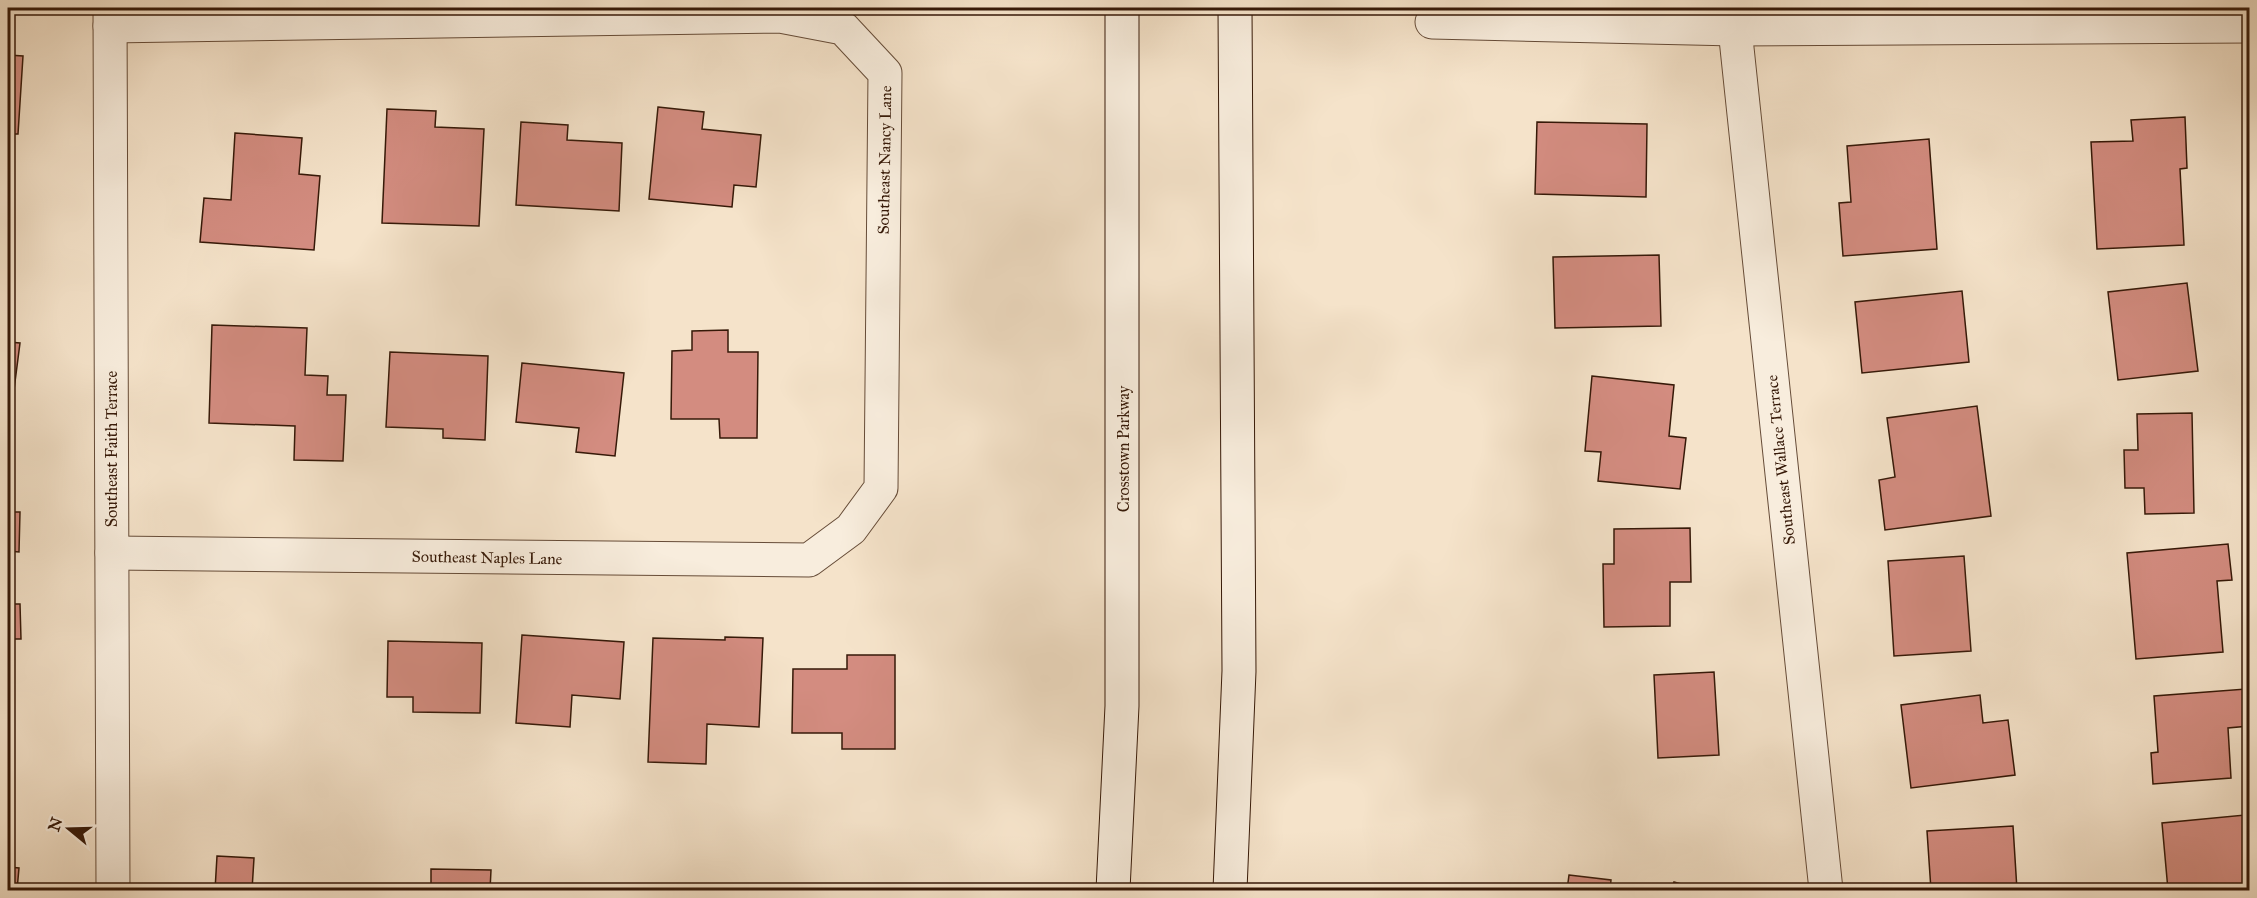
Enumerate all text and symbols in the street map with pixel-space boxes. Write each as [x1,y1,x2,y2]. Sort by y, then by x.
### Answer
street label: Southeast Nancy Lane [874,85,895,235]
street label: Southeast Faith Terrace [102,370,121,527]
street label: Southeast Wallace Terrace [1762,374,1799,546]
street label: Crosstown Parkway [1114,385,1133,512]
street label: Southeast Naples Lane [411,547,563,568]
north arrow [39,799,99,859]
text: N [44,814,67,834]

